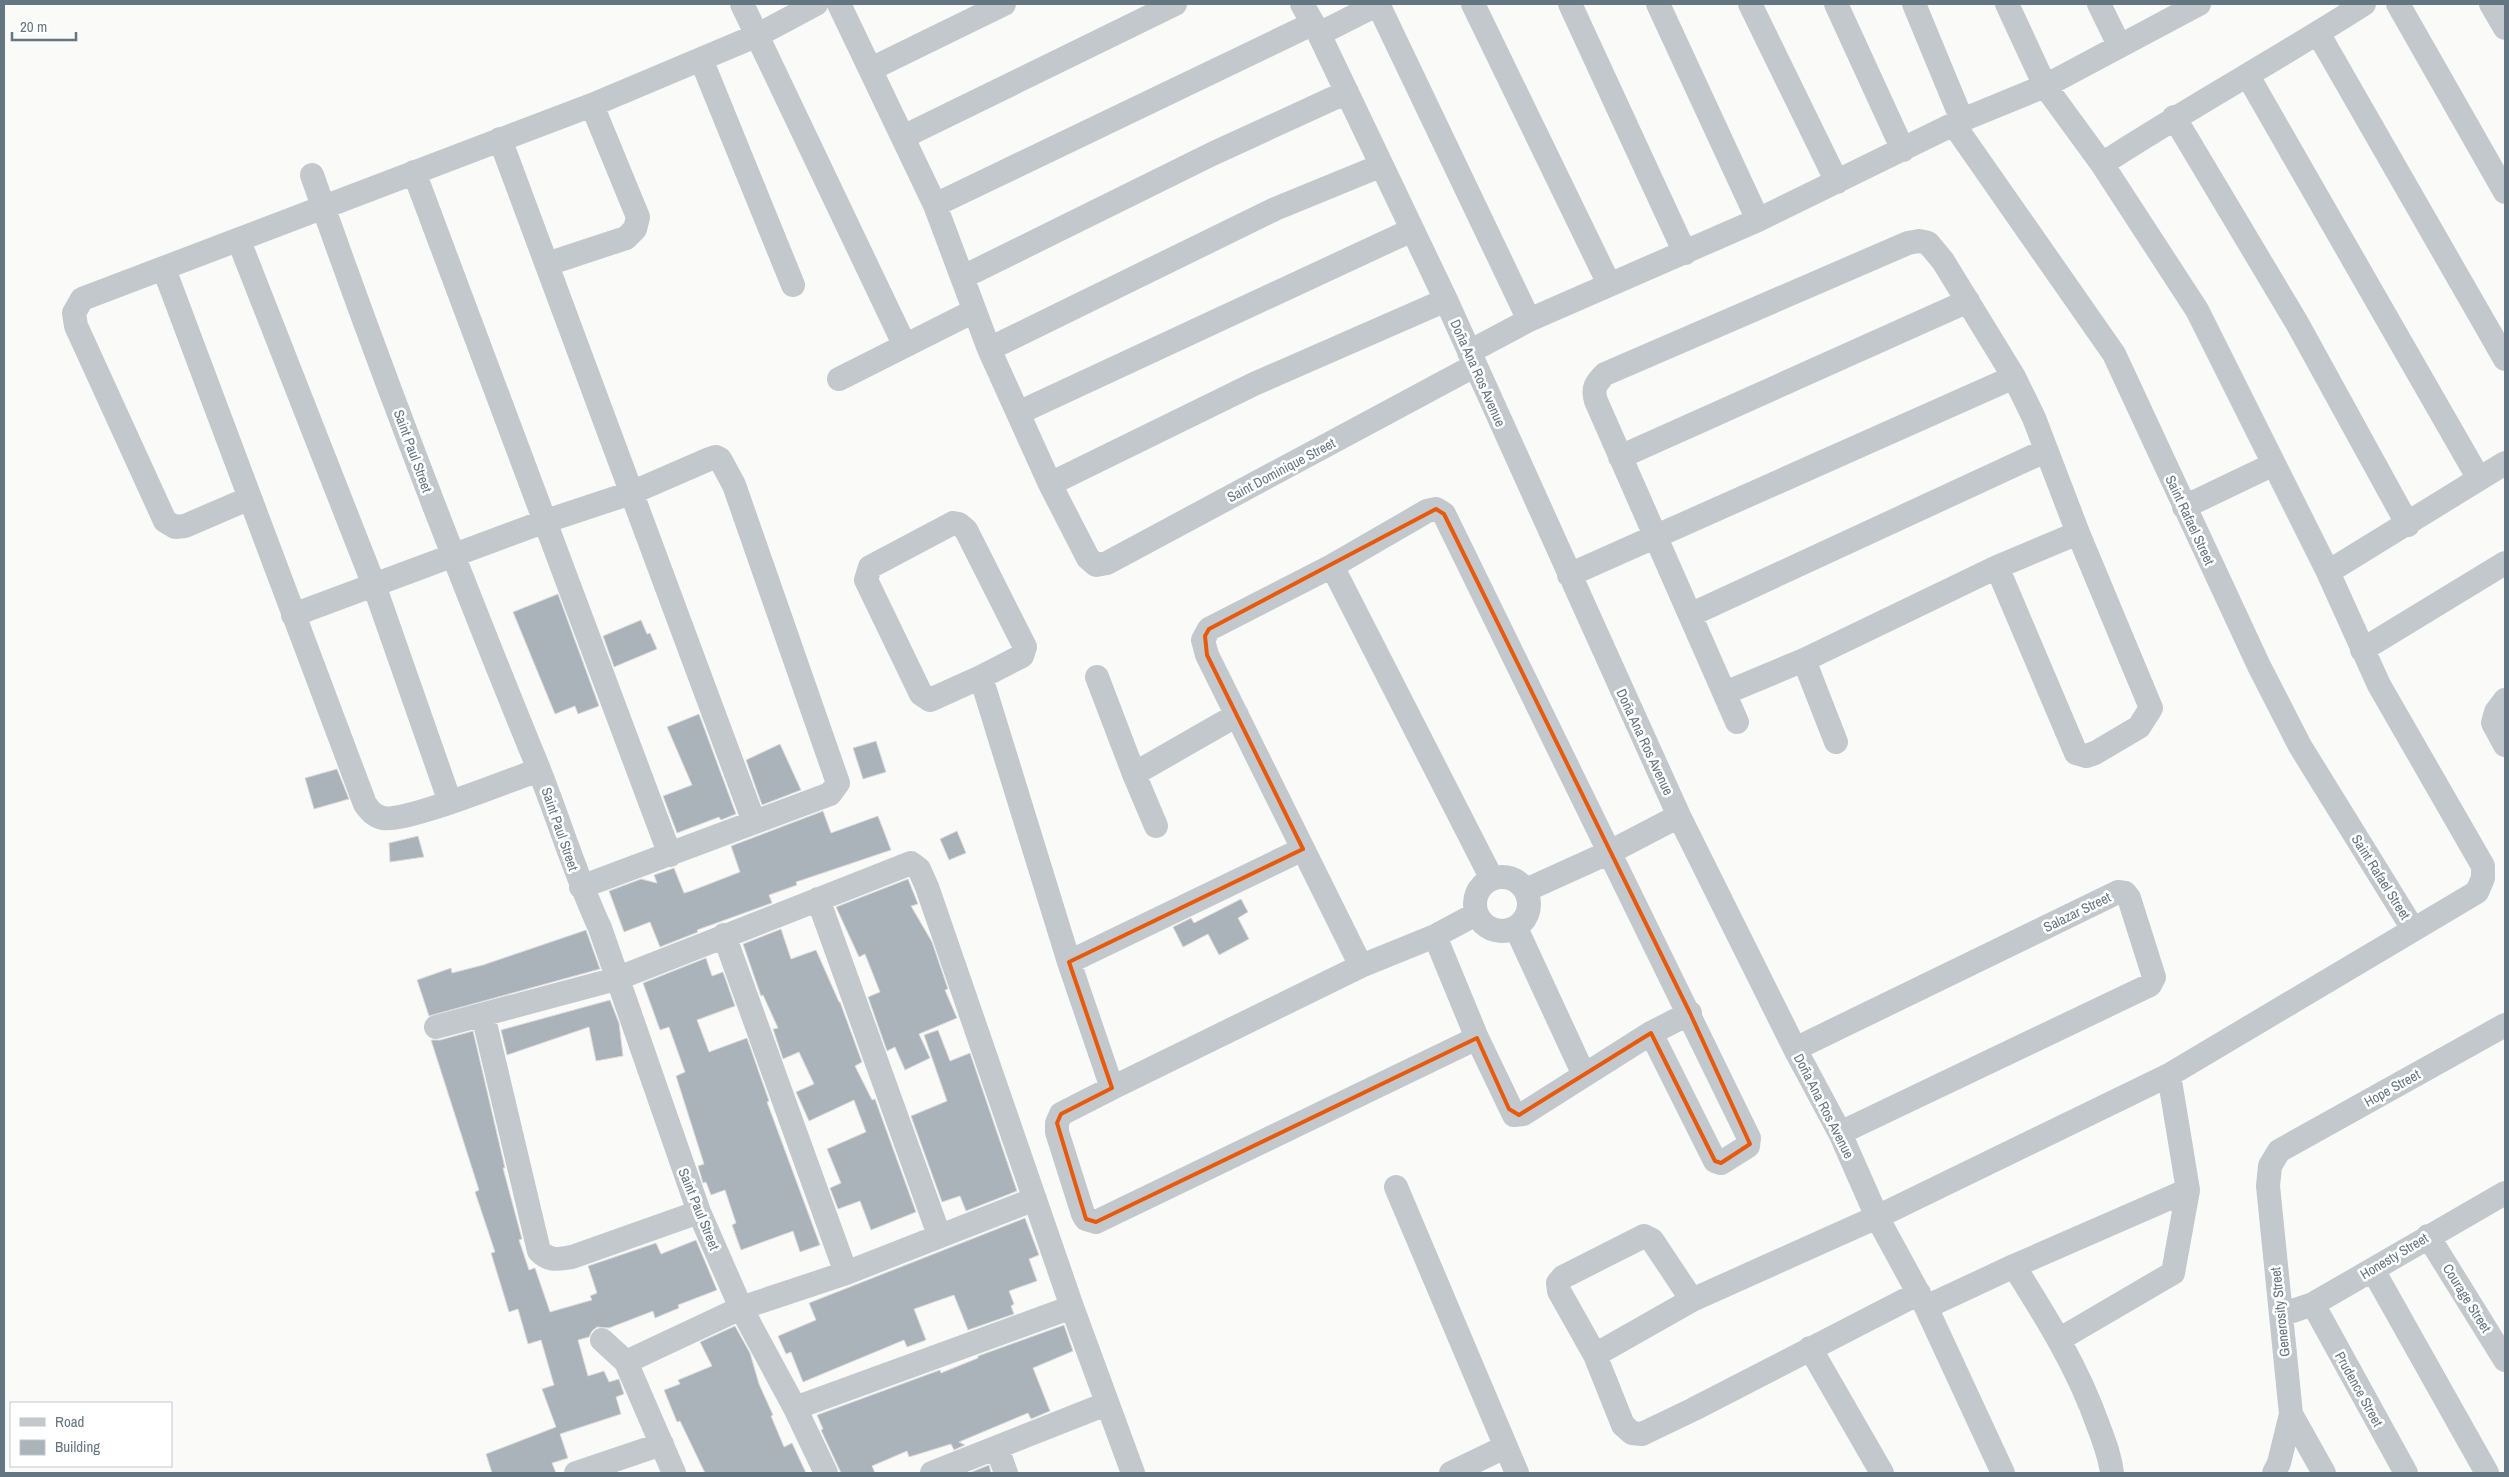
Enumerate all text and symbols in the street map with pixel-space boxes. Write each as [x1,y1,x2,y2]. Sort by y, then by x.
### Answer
scale bar [12,10,76,42]
text: 20 m [20,16,47,37]
street label: Doña Ana Ros Avenue [1446,317,1510,429]
street label: Saint Paul Street [390,407,436,495]
street label: Saint Dominique Street [1224,434,1338,506]
street label: Saint Rafael Street [2161,472,2219,568]
street label: Doña Ana Ros Avenue [1612,686,1678,798]
street label: Saint Paul Street [537,785,583,873]
street label: Saint Rafael Street [2348,831,2414,923]
street label: Salazar Street [2040,888,2114,936]
street label: Doña Ana Ros Avenue [1790,1051,1858,1161]
street label: Hope Street [2361,1065,2423,1111]
street label: Saint Paul Street [674,1165,724,1253]
street label: Honesty Street [2357,1229,2431,1283]
street label: Courage Street [2439,1260,2495,1336]
street label: Generosity Street [2266,1266,2294,1358]
street label: Prudence Street [2331,1348,2387,1430]
legend [10,1402,172,1467]
text: Road [55,1411,84,1432]
text: Building [55,1436,100,1457]

